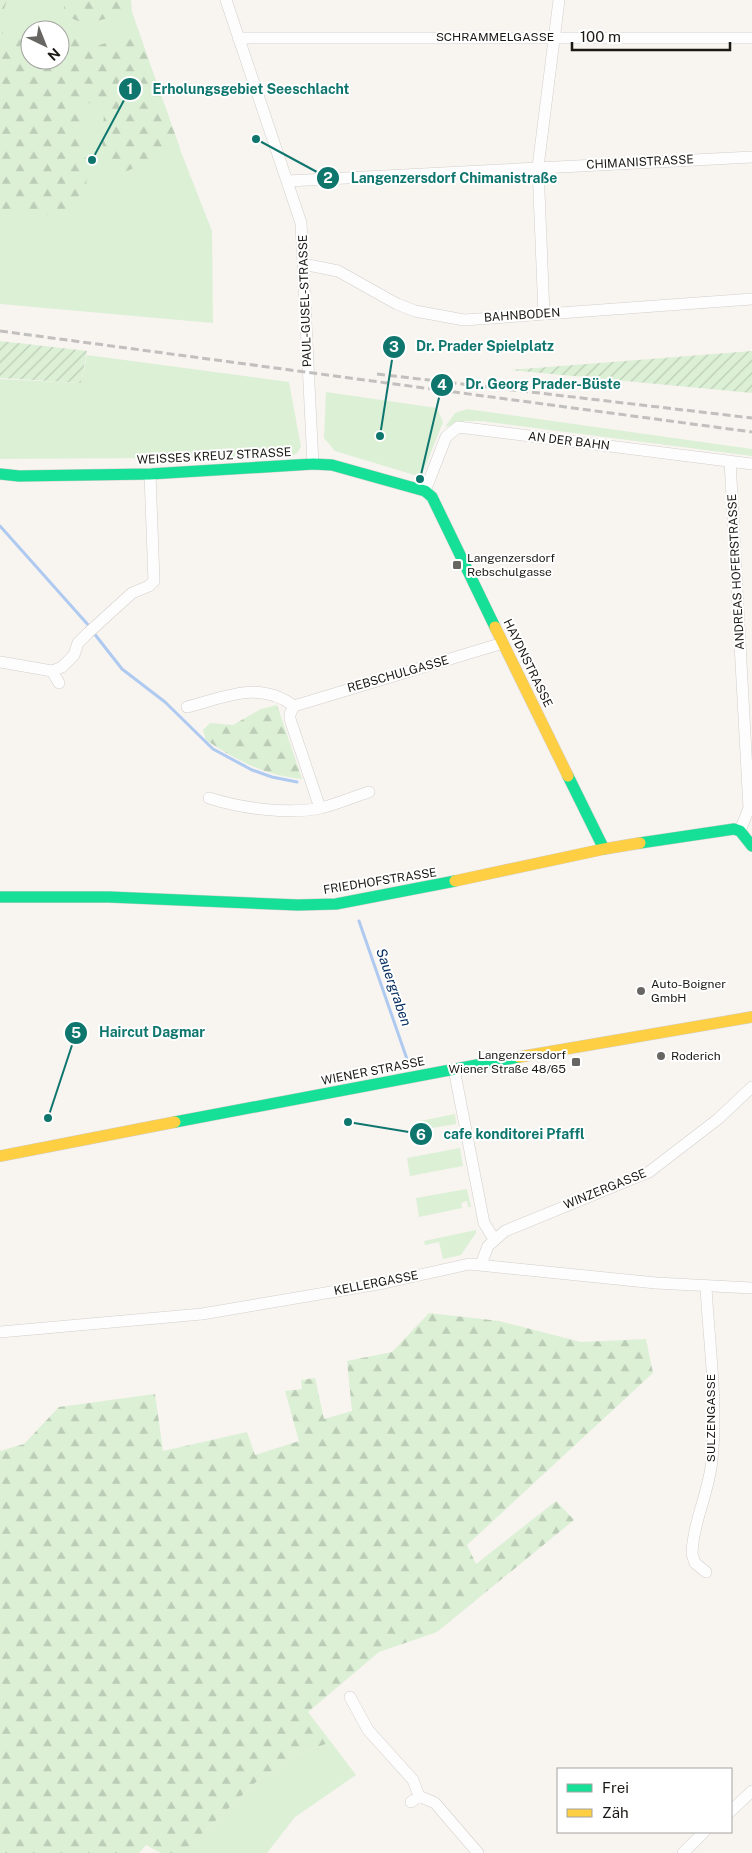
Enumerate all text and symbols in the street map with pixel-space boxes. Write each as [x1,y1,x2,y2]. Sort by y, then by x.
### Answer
north arrow [20,20,70,70]
scale bar [572,20,730,52]
text: 100 m [580,28,621,45]
street label: SCHRAMMELGASSE [436,30,554,44]
text: N [44,45,63,64]
callout: Erholungsgebiet Seeschlacht [118,74,359,103]
text: 1 [127,80,133,97]
text: Erholungsgebiet Seeschlacht [153,81,350,97]
street label: CHIMANISTRASSE [586,152,694,172]
callout: Langenzersdorf Chimanistraße [316,164,567,193]
text: 2 [323,169,333,186]
text: Langenzersdorf Chimanistraße [351,170,557,186]
street label: PAUL-GUSEL-STRASSE [296,235,314,367]
street label: BAHNBODEN [483,305,561,325]
callout: Dr. Prader Spielplatz [381,332,564,361]
text: 3 [389,338,399,355]
text: Dr. Prader Spielplatz [416,338,554,354]
callout: Dr. Georg Prader-Büste [430,370,630,399]
text: 4 [437,376,447,393]
text: Dr. Georg Prader-Büste [465,376,621,392]
street label: AN DER BAHN [527,429,611,453]
street label: WEISSES KREUZ STRASSE [136,445,292,467]
street label: ANDREAS HOFERSTRASSE [725,494,747,650]
place label: Langenzersdorf Rebschulgasse [467,551,555,579]
marker: Langenzersdorf Rebschulgasse [451,559,463,571]
street label: HAYDNSTRASSE [501,617,555,709]
street label: REBSCHULGASSE [346,653,450,695]
street label: FRIEDHOFSTRASSE [322,865,438,897]
water label: Sauergraben [373,946,415,1028]
place label: Auto-Boigner GmbH [651,977,726,1005]
marker: Auto-Boigner GmbH [635,985,647,997]
callout: Haircut Dagmar [64,1018,215,1047]
text: 5 [71,1024,81,1041]
text: Haircut Dagmar [99,1024,205,1040]
place label: Langenzersdorf Wiener Straße 48/65 [448,1048,566,1076]
place label: Roderich [671,1049,721,1063]
marker: Roderich [655,1050,667,1062]
street label: WIENER STRASSE [320,1054,426,1088]
marker: Langenzersdorf Wiener Straße 48/65 [570,1056,582,1068]
callout: cafe konditorei Pfaffl [409,1120,595,1149]
text: 6 [416,1126,426,1143]
text: cafe konditorei Pfaffl [443,1126,585,1142]
street label: WINZERGASSE [562,1166,648,1212]
street label: KELLERGASSE [333,1268,419,1298]
street label: SULZENGASSE [704,1374,718,1462]
legend [557,1768,732,1833]
text: Frei [602,1779,629,1796]
text: Zäh [602,1804,629,1821]

